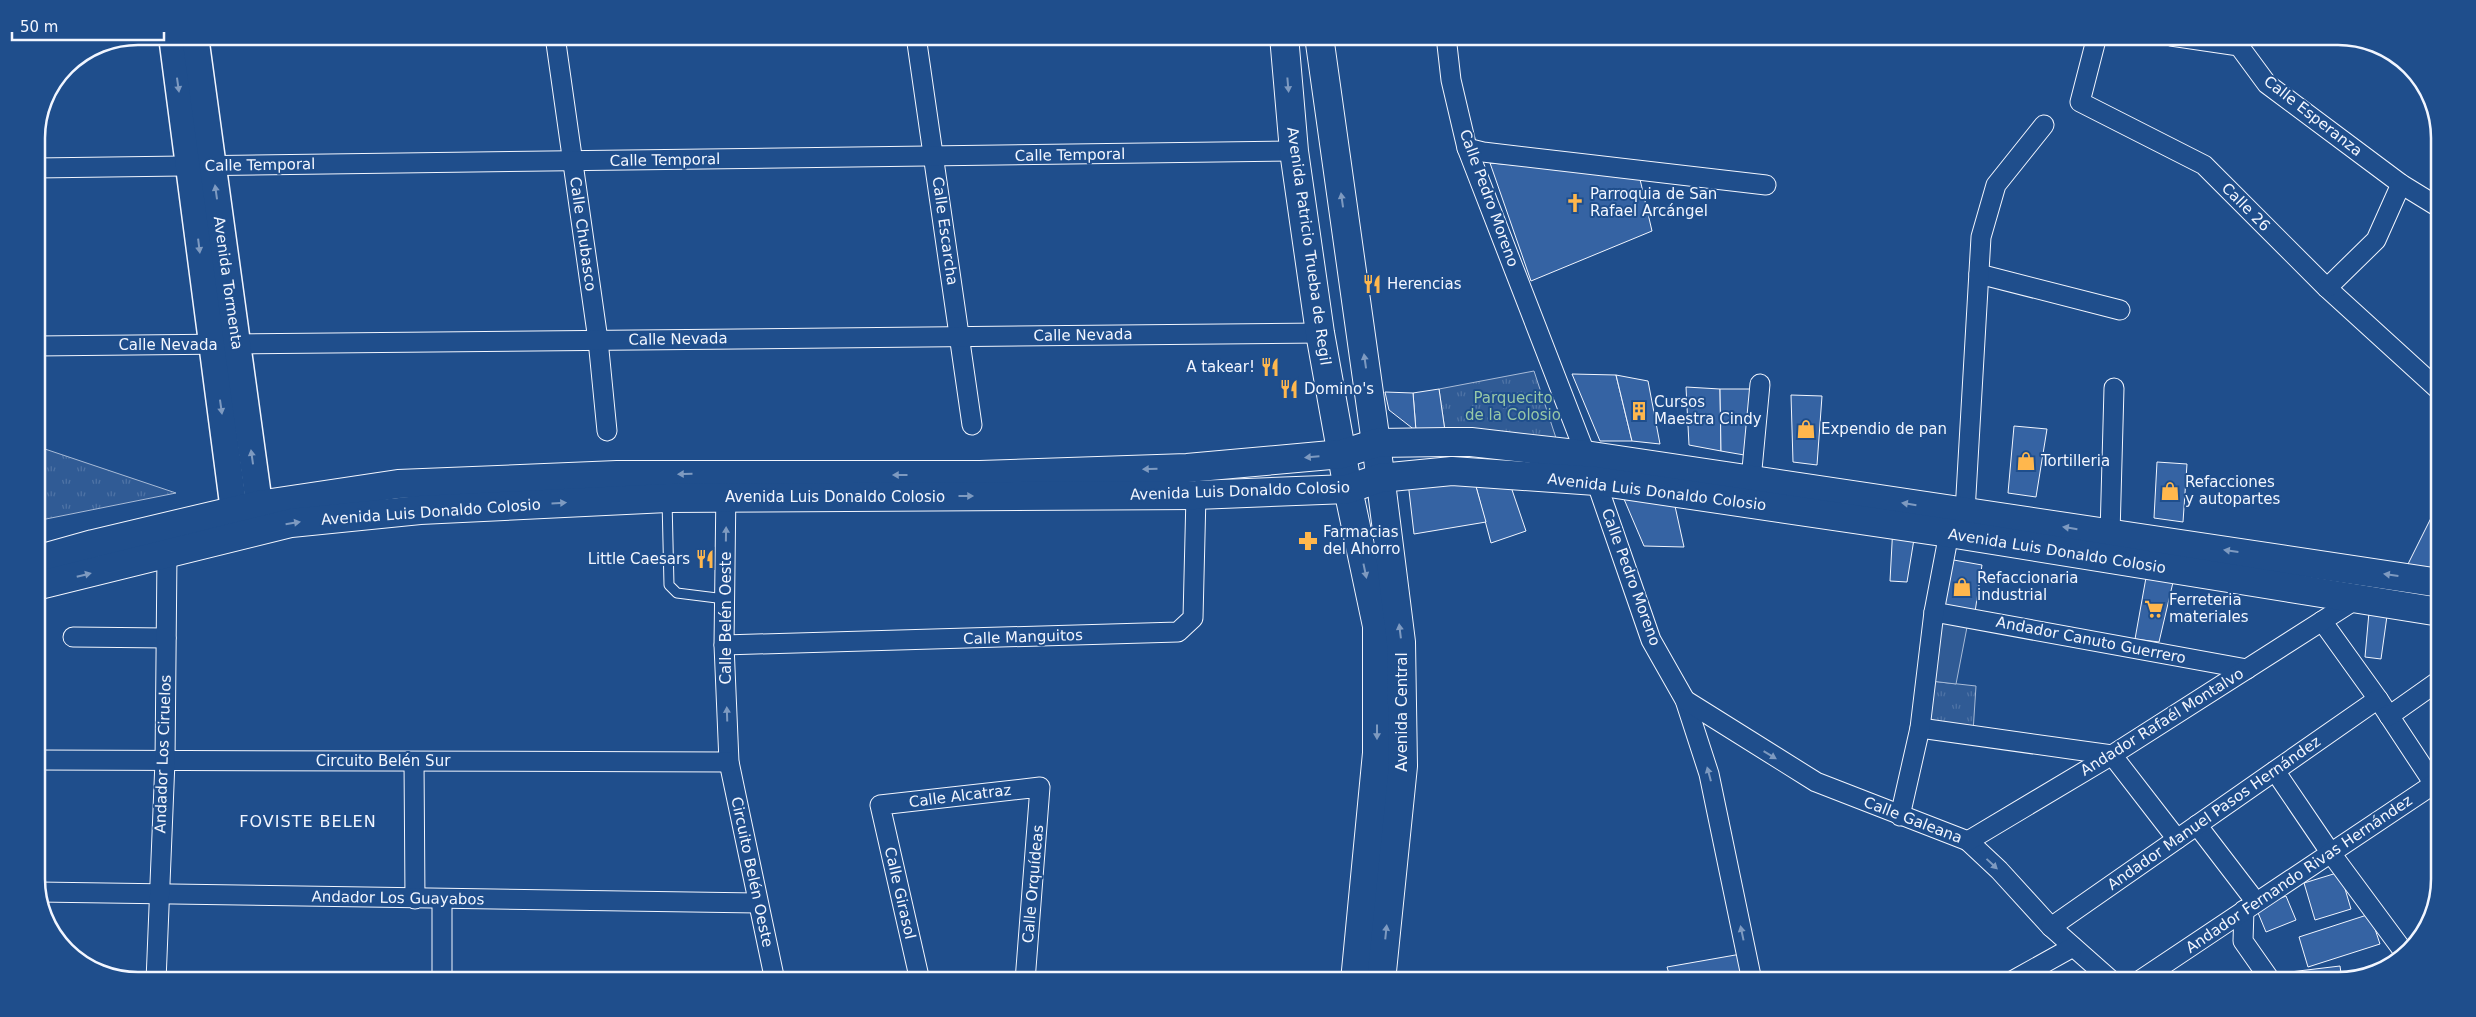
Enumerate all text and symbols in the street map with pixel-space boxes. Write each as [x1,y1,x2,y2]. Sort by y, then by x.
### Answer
scale bar [12,10,165,42]
text: 50 m [20,18,58,36]
street label: Calle Esperanza [2260,72,2366,160]
one-way arrow [174,77,182,93]
one-way arrow [1285,77,1293,93]
street label: Avenida Patricio Trueba de Regil [1283,126,1335,366]
street label: Calle Pedro Moreno [1456,127,1522,269]
street label: Calle Temporal [1015,145,1125,165]
street label: Calle Temporal [610,150,720,170]
street label: Calle Temporal [205,155,315,175]
street label: Calle Chubasco [566,176,600,292]
street label: Calle Escarcha [928,176,962,286]
street label: Calle 26 [2218,179,2274,235]
one-way arrow [212,184,220,200]
place label: Parroquia de San Rafael Arcángel [1590,185,1717,220]
one-way arrow [1338,191,1346,207]
church icon: Parroquia de San Rafael Arcángel [1564,192,1586,214]
street label: Avenida Tormenta [210,215,246,351]
one-way arrow [196,238,204,254]
restaurant icon: Herencias [1361,273,1383,295]
place label: Herencias [1387,275,1462,293]
street label: Calle Nevada [1033,325,1133,345]
street label: Calle Nevada [628,329,728,349]
street label: Calle Nevada [118,336,218,354]
one-way arrow [1360,352,1368,368]
restaurant icon: A takear! [1259,356,1281,378]
place label: A takear! [1186,358,1255,376]
restaurant icon: Domino's [1278,378,1300,400]
place label: Domino's [1304,380,1374,398]
park label: Parquecito de la Colosio [1465,389,1561,424]
place label: Cursos Maestra Cindy [1654,393,1762,428]
one-way arrow [217,399,225,415]
building icon: Cursos Maestra Cindy [1628,400,1650,422]
shop icon: Expendio de pan [1795,418,1817,440]
place label: Expendio de pan [1821,420,1947,438]
one-way arrow [247,449,255,465]
shop icon: Tortilleria [2015,450,2037,472]
place label: Tortilleria [2040,452,2110,470]
one-way arrow [1304,453,1320,461]
one-way arrow [1142,466,1158,474]
street label: Avenida Luis Donaldo Colosio [1547,470,1767,514]
one-way arrow [677,471,693,479]
one-way arrow [892,471,908,479]
place label: Refacciones y autopartes [2185,473,2280,508]
street label: Avenida Luis Donaldo Colosio [1130,478,1350,504]
shop icon: Refacciones y autopartes [2159,480,2181,502]
street label: Avenida Luis Donaldo Colosio [725,488,945,506]
one-way arrow [959,492,975,500]
street label: Avenida Luis Donaldo Colosio [321,495,541,529]
one-way arrow [551,499,567,507]
one-way arrow [1901,499,1917,507]
street label: Calle Pedro Moreno [1598,506,1664,648]
one-way arrow [285,519,301,527]
place label: Farmacias del Ahorro [1323,523,1401,558]
one-way arrow [2062,523,2078,531]
one-way arrow [722,525,730,541]
street label: Avenida Luis Donaldo Colosio [1947,525,2167,577]
pharmacy icon: Farmacias del Ahorro [1297,530,1319,552]
one-way arrow [2222,547,2238,555]
restaurant icon: Little Caesars [694,548,716,570]
place label: Little Caesars [588,550,690,568]
street label: Calle Belén Oeste [717,551,735,685]
one-way arrow [1361,563,1369,578]
place label: Refaccionaria industrial [1977,569,2079,604]
one-way arrow [76,571,91,579]
one-way arrow [2383,571,2399,579]
shop icon: Refaccionaria industrial [1951,576,1973,598]
place label: Ferreteria materiales [2169,591,2249,626]
supermarket icon: Ferreteria materiales [2143,598,2165,620]
street label: Andador Canuto Guerrero [1995,613,2187,667]
one-way arrow [1396,622,1404,638]
street label: Calle Manguitos [963,626,1083,648]
street label: Avenida Central [1393,652,1411,772]
street label: Andador Rafaél Montalvo [2077,664,2247,780]
street label: Andador Los Ciruelos [151,674,175,834]
one-way arrow [723,705,731,721]
one-way arrow [1373,724,1381,740]
street label: Andador Manuel Pasos Hernández [2104,732,2324,894]
one-way arrow [1764,750,1777,759]
street label: Circuito Belén Sur [316,752,451,770]
one-way arrow [1705,766,1713,781]
street label: Calle Alcatraz [908,781,1012,811]
street label: Andador Fernando Rivas Hernández [2182,791,2416,957]
street label: Calle Galeana [1861,793,1965,847]
street label: Circuito Belén Oeste [727,795,777,949]
district label: FOVISTE BELEN [239,812,377,831]
street label: Calle Orquídeas [1019,824,1047,944]
street label: Calle Girasol [881,845,919,941]
one-way arrow [1986,858,1998,870]
street label: Andador Los Guayabos [311,887,485,909]
one-way arrow [1382,924,1390,940]
one-way arrow [1738,925,1746,941]

